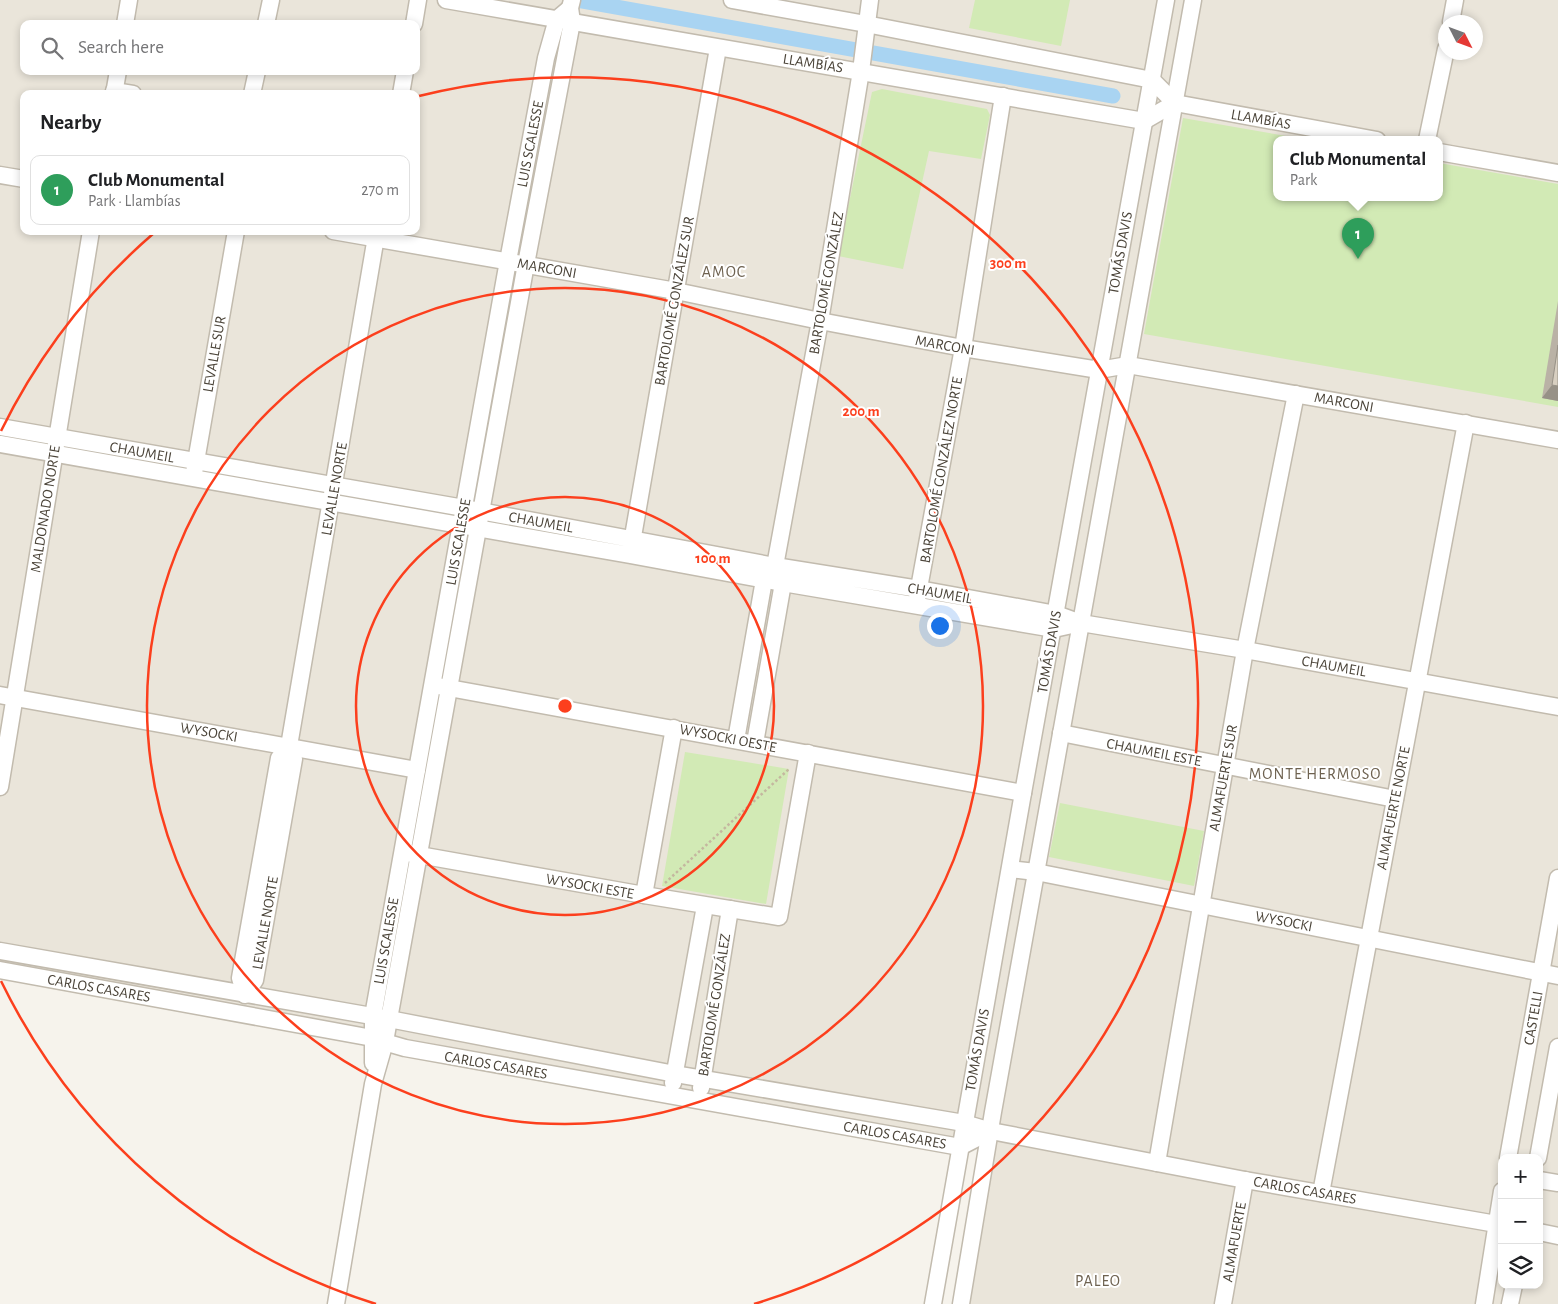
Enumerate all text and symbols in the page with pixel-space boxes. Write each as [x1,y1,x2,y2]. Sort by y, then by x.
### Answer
north arrow [1438,15,1483,60]
search box [20,20,420,75]
icon: search [38,34,66,62]
text: Search here [78,38,164,57]
street label: LLAMBÍAS [782,49,844,76]
street label: LUIS SCALESSE [515,100,546,189]
street label: LLAMBÍAS [1230,105,1293,132]
text: Nearby [40,112,101,133]
popup [1273,136,1443,201]
text: Club Monumental [1290,150,1426,169]
text: Club Monumental [88,171,225,190]
text: Park [1290,172,1317,188]
text: 1 [54,182,60,198]
text: 270 m [361,182,399,198]
text: Park · Llambías [88,193,181,209]
street label: BARTOLOMÉ GONZÁLEZ [805,210,846,355]
street label: TOMÁS DAVIS [1104,210,1135,296]
street label: BARTOLOMÉ GONZÁLEZ SUR [650,215,697,387]
pin: 1 [1342,218,1374,259]
street label: MARCONI [516,256,578,281]
text: 300 m [990,256,1026,271]
district label: AMOC [702,264,746,280]
street label: LEVALLE SUR [200,315,229,393]
street label: MARCONI [914,333,976,358]
street label: BARTOLOMÉ GONZÁLEZ NORTE [916,376,965,564]
street label: MARCONI [1313,390,1375,415]
text: 200 m [842,404,880,419]
street label: CHAUMEIL [109,439,176,466]
street label: LEVALLE NORTE [319,441,350,537]
street label: MALDONADO NORTE [28,444,63,574]
street label: LUIS SCALESSE [443,498,473,587]
street label: CHAUMEIL [508,509,575,536]
text: 100 m [695,551,731,566]
street label: CHAUMEIL [907,580,974,607]
street label: TOMÁS DAVIS [1033,609,1064,695]
your location [927,613,953,639]
street label: CHAUMEIL [1301,653,1368,680]
centre of rings [556,697,574,715]
street label: WYSOCKI [179,720,239,745]
street label: WYSOCKI OESTE [678,722,778,755]
street label: ALMAFUERTE SUR [1207,724,1240,833]
street label: CHAUMEIL ESTE [1105,736,1203,769]
street label: ALMAFUERTE NORTE [1374,745,1413,871]
district label: MONTE HERMOSO [1249,766,1381,782]
street label: WYSOCKI ESTE [545,871,635,902]
street label: LEVALLE NORTE [250,875,281,971]
street label: LUIS SCALESSE [371,897,401,986]
street label: WYSOCKI [1254,909,1314,934]
street label: BARTOLOMÉ GONZÁLEZ [694,932,733,1078]
street label: CARLOS CASARES [46,972,152,1005]
street label: CASTELLI [1521,990,1546,1046]
street label: TOMÁS DAVIS [961,1007,992,1093]
street label: CARLOS CASARES [443,1049,549,1082]
street label: CARLOS CASARES [842,1119,948,1152]
map controls [1498,1154,1543,1289]
button: + [1498,1154,1543,1199]
street label: CARLOS CASARES [1252,1174,1358,1207]
button: − [1498,1199,1543,1244]
street label: ALMAFUERTE [1220,1201,1249,1283]
button: layers [1498,1244,1543,1289]
district label: PALEO [1075,1273,1121,1289]

